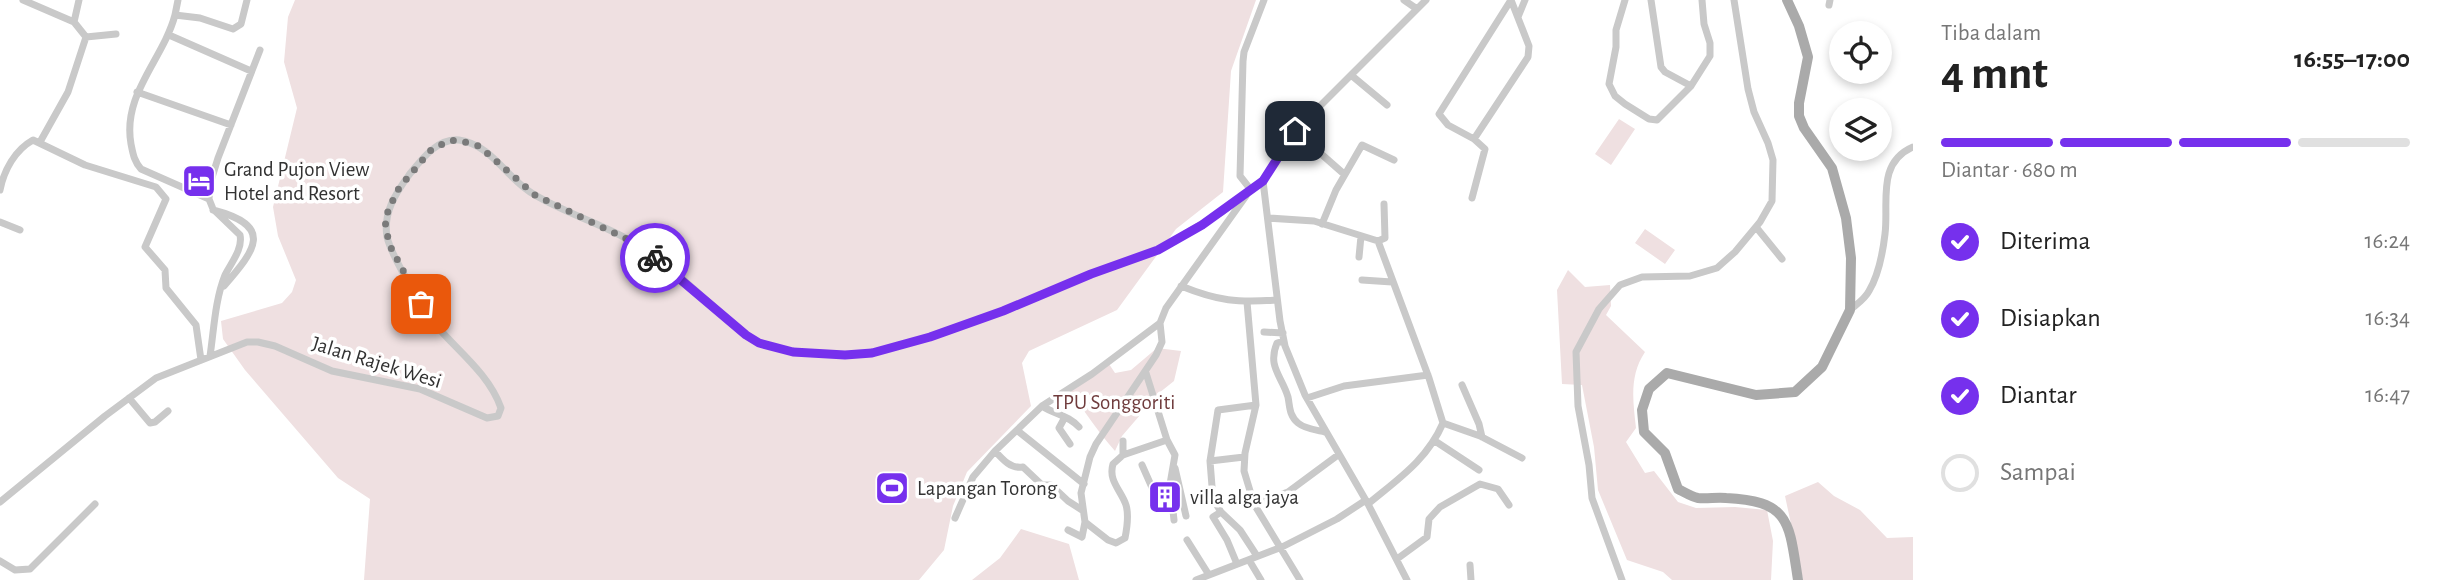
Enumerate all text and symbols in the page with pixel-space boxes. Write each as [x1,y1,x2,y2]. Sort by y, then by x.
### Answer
map controls [1829,21,1892,161]
button: locate [1829,21,1892,84]
text: Tiba dalam [1941,22,2041,45]
text: 16:55–17:00 [2294,46,2410,72]
text: 4 mnt [1941,51,2048,97]
button: layers [1829,98,1892,161]
pin [1265,101,1325,161]
icon: home [1276,112,1314,150]
place label: Grand Pujon View Hotel and Resort [224,159,370,204]
text: Diantar · 680 m [1941,159,2078,182]
hotel icon: Grand Pujon View Hotel and Resort [180,162,218,200]
courier [620,223,690,293]
icon: check [1941,223,1979,261]
text: Diterima [2000,228,2091,254]
text: 16:24 [2364,230,2410,253]
icon: bike [636,239,674,277]
pin [391,274,451,334]
icon: bag [402,285,440,323]
icon: check [1941,300,1979,338]
text: Disiapkan [2000,305,2101,331]
text: 16:34 [2365,307,2410,330]
street label: Jalan Rajek Wesi [310,333,444,392]
icon: check [1941,377,1979,415]
text: Diantar [2000,382,2077,408]
text: 16:47 [2365,384,2410,407]
park label: TPU Songgoriti [1053,392,1175,413]
text: Sampai [2000,459,2076,485]
sports icon: Lapangan Torong [873,469,911,507]
place label: Lapangan Torong [917,478,1058,499]
building icon: villa alga jaya [1146,478,1184,516]
place label: villa alga jaya [1190,487,1299,508]

